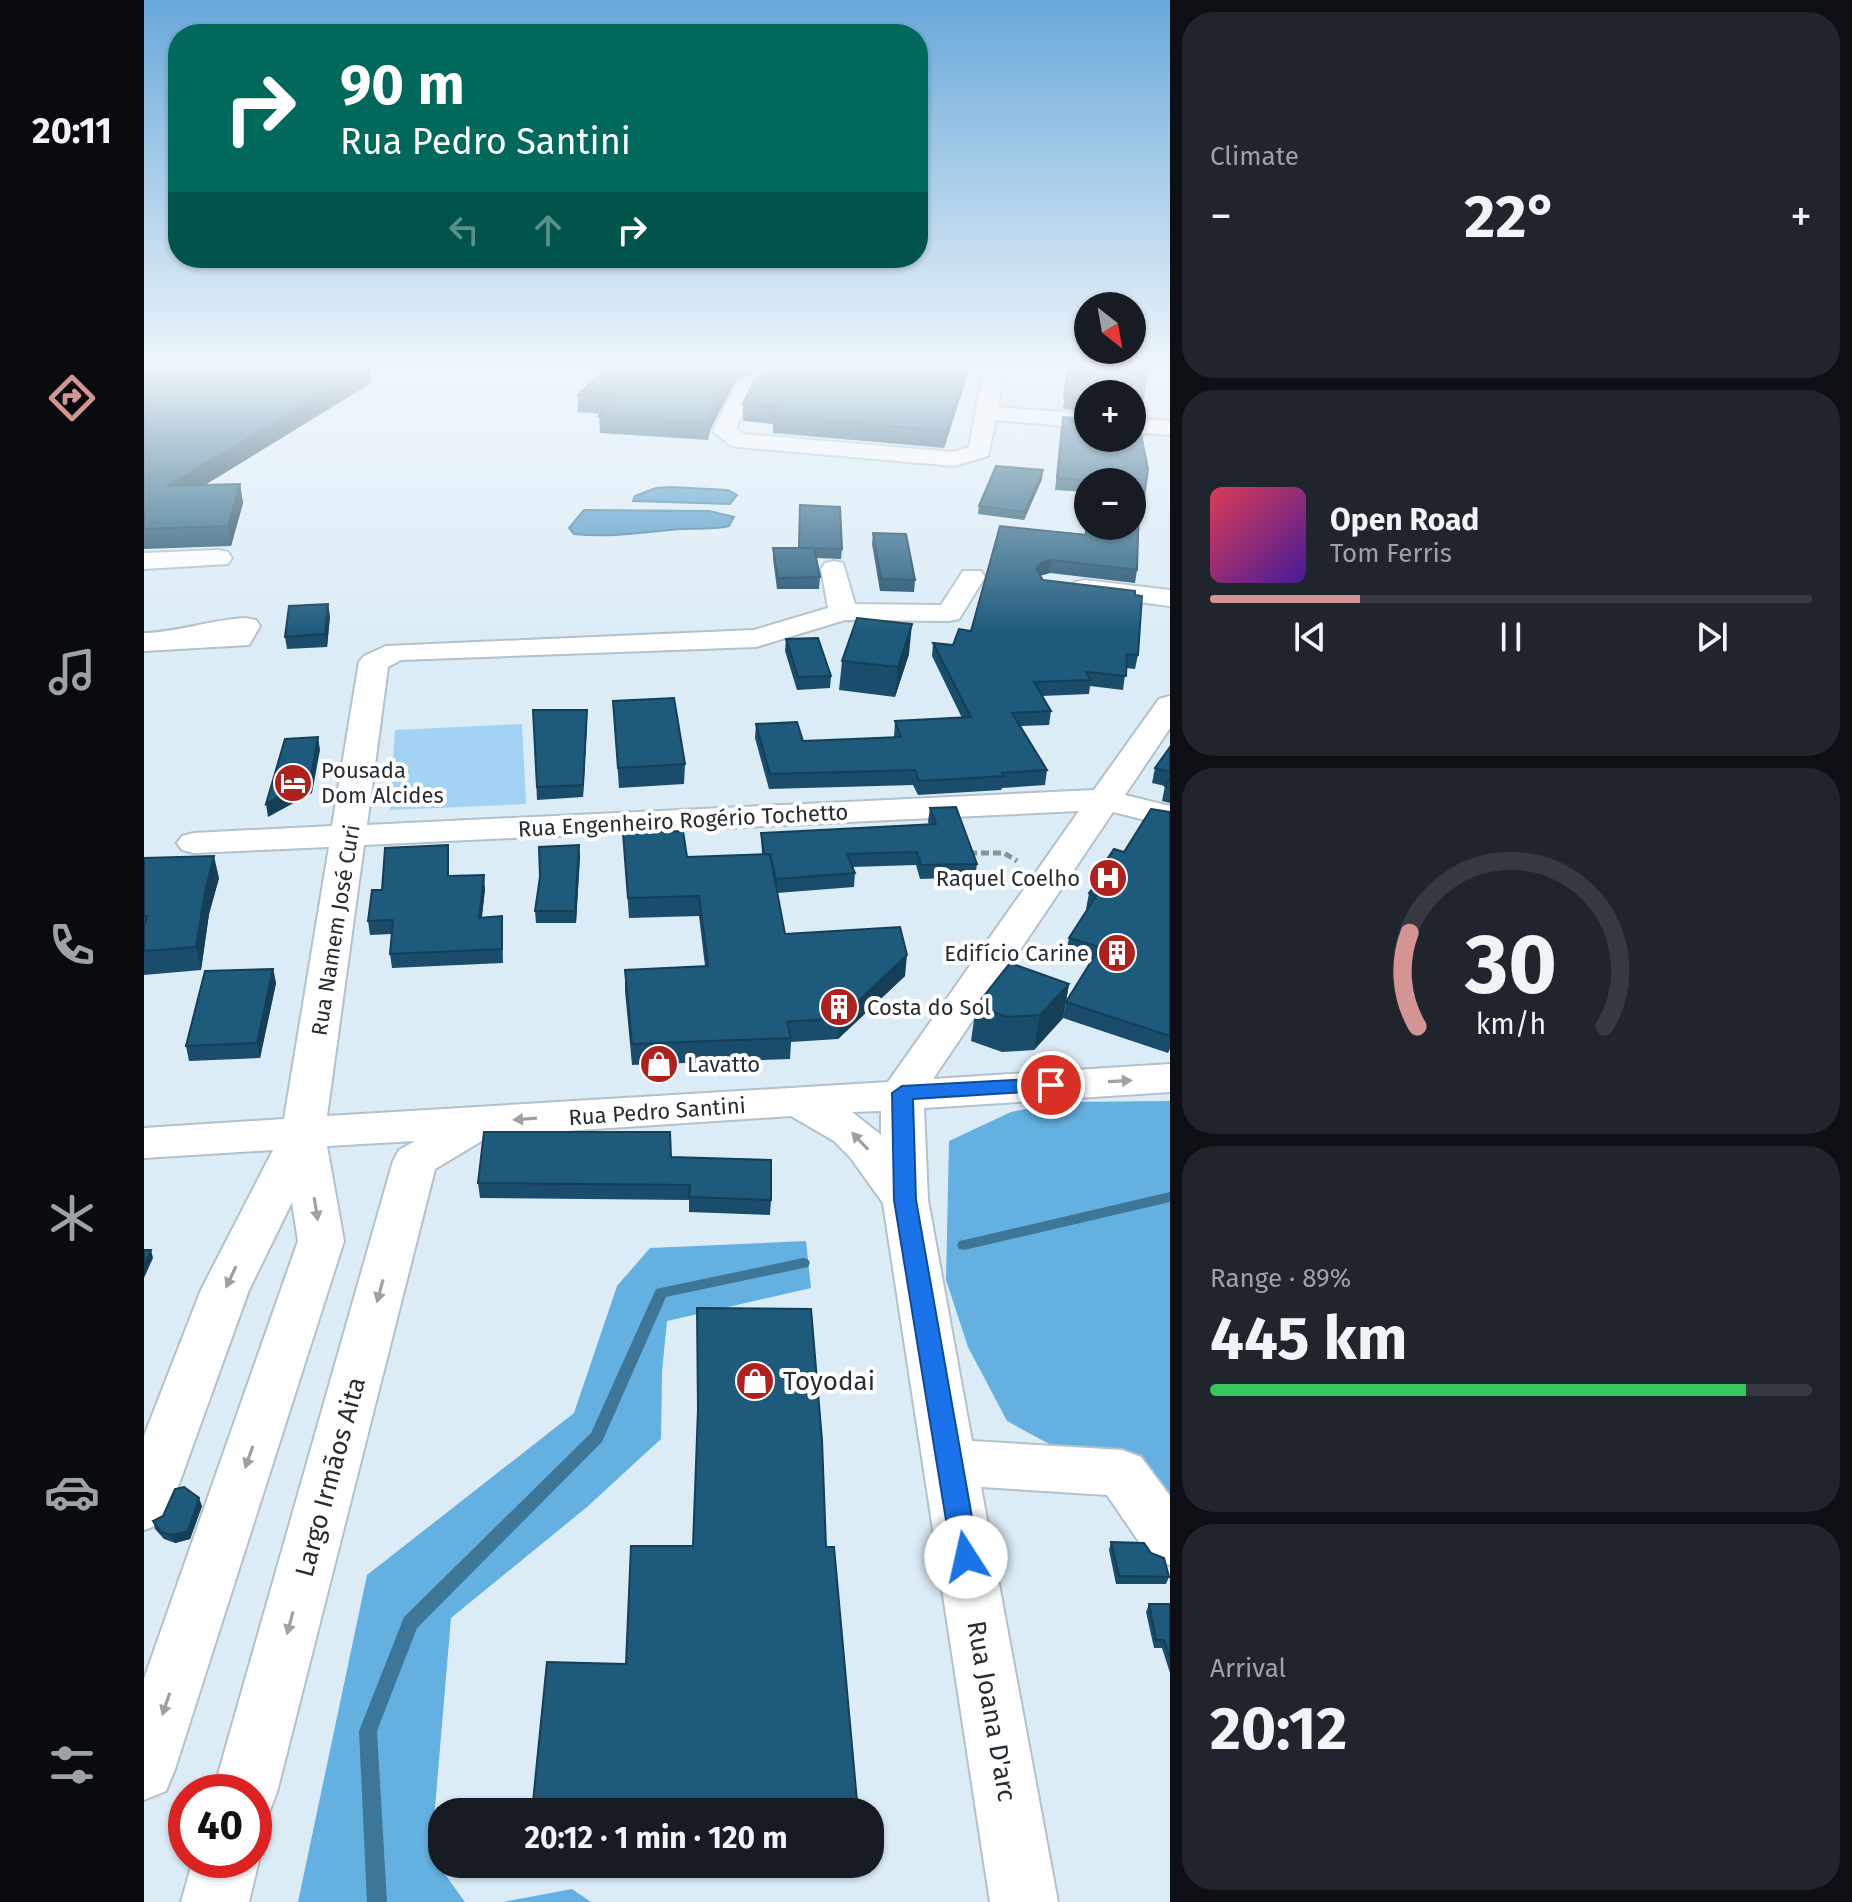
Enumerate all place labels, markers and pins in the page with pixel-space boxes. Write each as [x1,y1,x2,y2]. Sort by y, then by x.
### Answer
place label: Pousada Dom Alcides [321,757,444,809]
hotel icon: Pousada Dom Alcides [272,762,314,804]
hospital icon: Raquel Coelho [1087,857,1129,899]
place label: Raquel Coelho [936,865,1080,892]
building icon: Edifício Carine [1096,932,1138,974]
place label: Edifício Carine [944,940,1089,967]
building icon: Costa do Sol [818,986,860,1028]
place label: Costa do Sol [867,994,991,1021]
shop icon: Lavatto [638,1043,680,1085]
place label: Lavatto [687,1051,760,1078]
pin [1017,1051,1085,1119]
shop icon: Toyodai [734,1360,776,1402]
place label: Toyodai [783,1366,875,1397]

